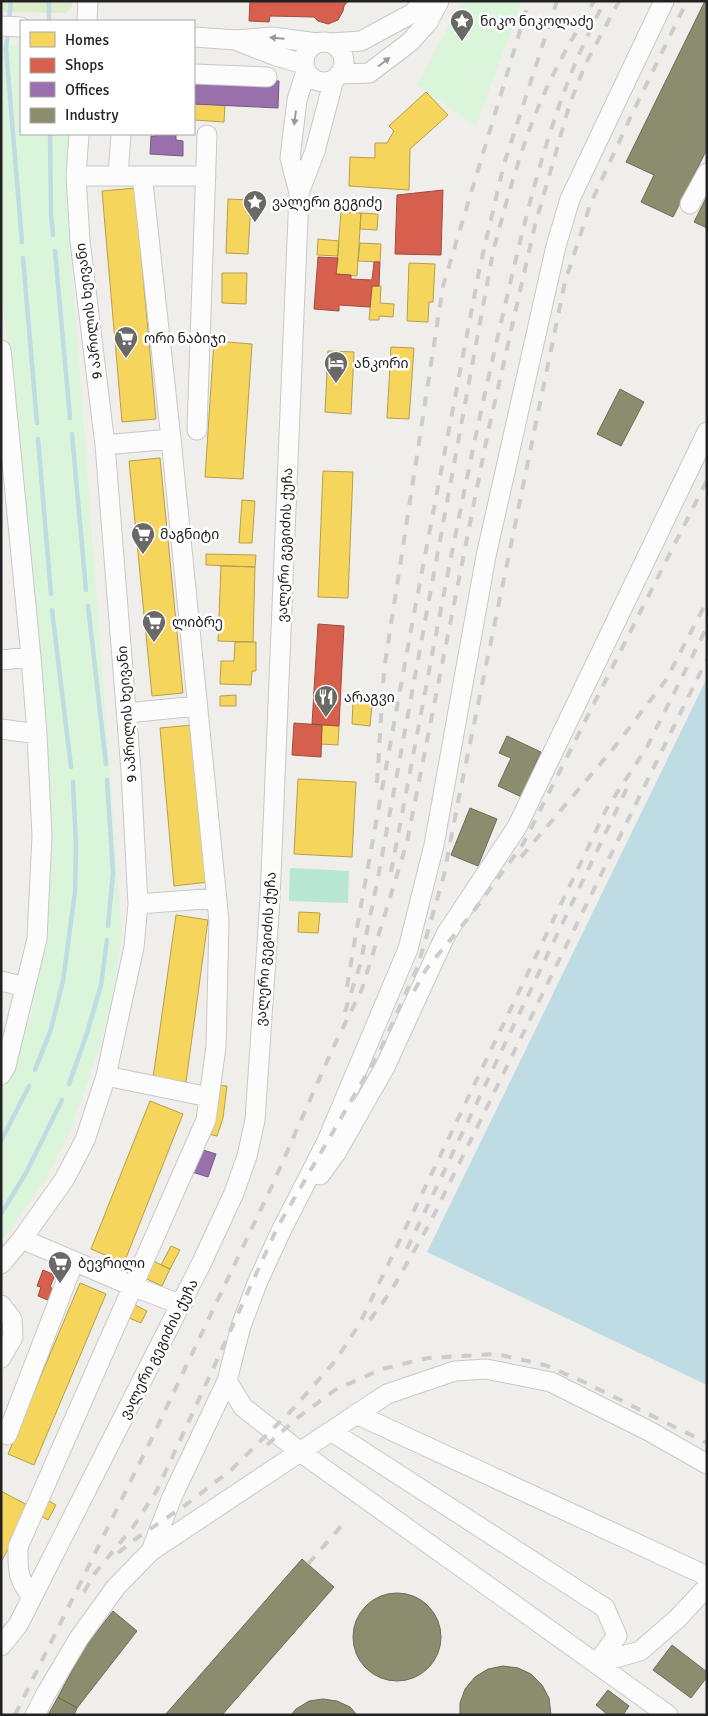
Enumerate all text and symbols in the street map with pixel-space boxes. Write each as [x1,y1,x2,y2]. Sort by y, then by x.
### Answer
place icon: ნიკო ნიკოლაძე [449,8,475,42]
place label: ნიკო ნიკოლაძე [480,13,594,30]
legend [20,20,195,135]
text: Homes [65,31,109,49]
one-way arrow [268,33,284,41]
text: Shops [65,56,104,74]
one-way arrow [377,56,390,67]
text: Offices [65,81,110,99]
text: Industry [65,106,118,124]
one-way arrow [291,110,299,126]
place icon: ვალერი გეგიძე [242,189,268,223]
place label: ვალერი გეგიძე [272,194,382,211]
street label: 9 აპრილის ხეივანი [72,242,106,380]
supermarket icon: ორი ნაბიჯი [113,325,139,359]
place label: ორი ნაბიჯი [144,330,226,347]
hotel icon: ანკორი [323,350,349,384]
place label: ანკორი [354,355,409,372]
street label: ვალერი გეგიძის ქუჩა [274,467,296,623]
supermarket icon: მაგნიტი [130,521,156,555]
place label: მაგნიტი [160,526,219,543]
supermarket icon: ლიბრე [141,609,167,643]
place label: ლიბრე [172,614,223,631]
street label: 9 აპრილის ხეივანი [114,645,140,783]
restaurant icon: არაგვი [313,684,339,718]
place label: არაგვი [344,689,395,706]
street label: ვალერი გეგიძის ქუჩა [252,871,280,1027]
supermarket icon: ბევრილი [47,1250,73,1284]
place label: ბევრილი [78,1255,145,1272]
street label: ვალერი გეგიძის ქუჩა [116,1276,202,1422]

